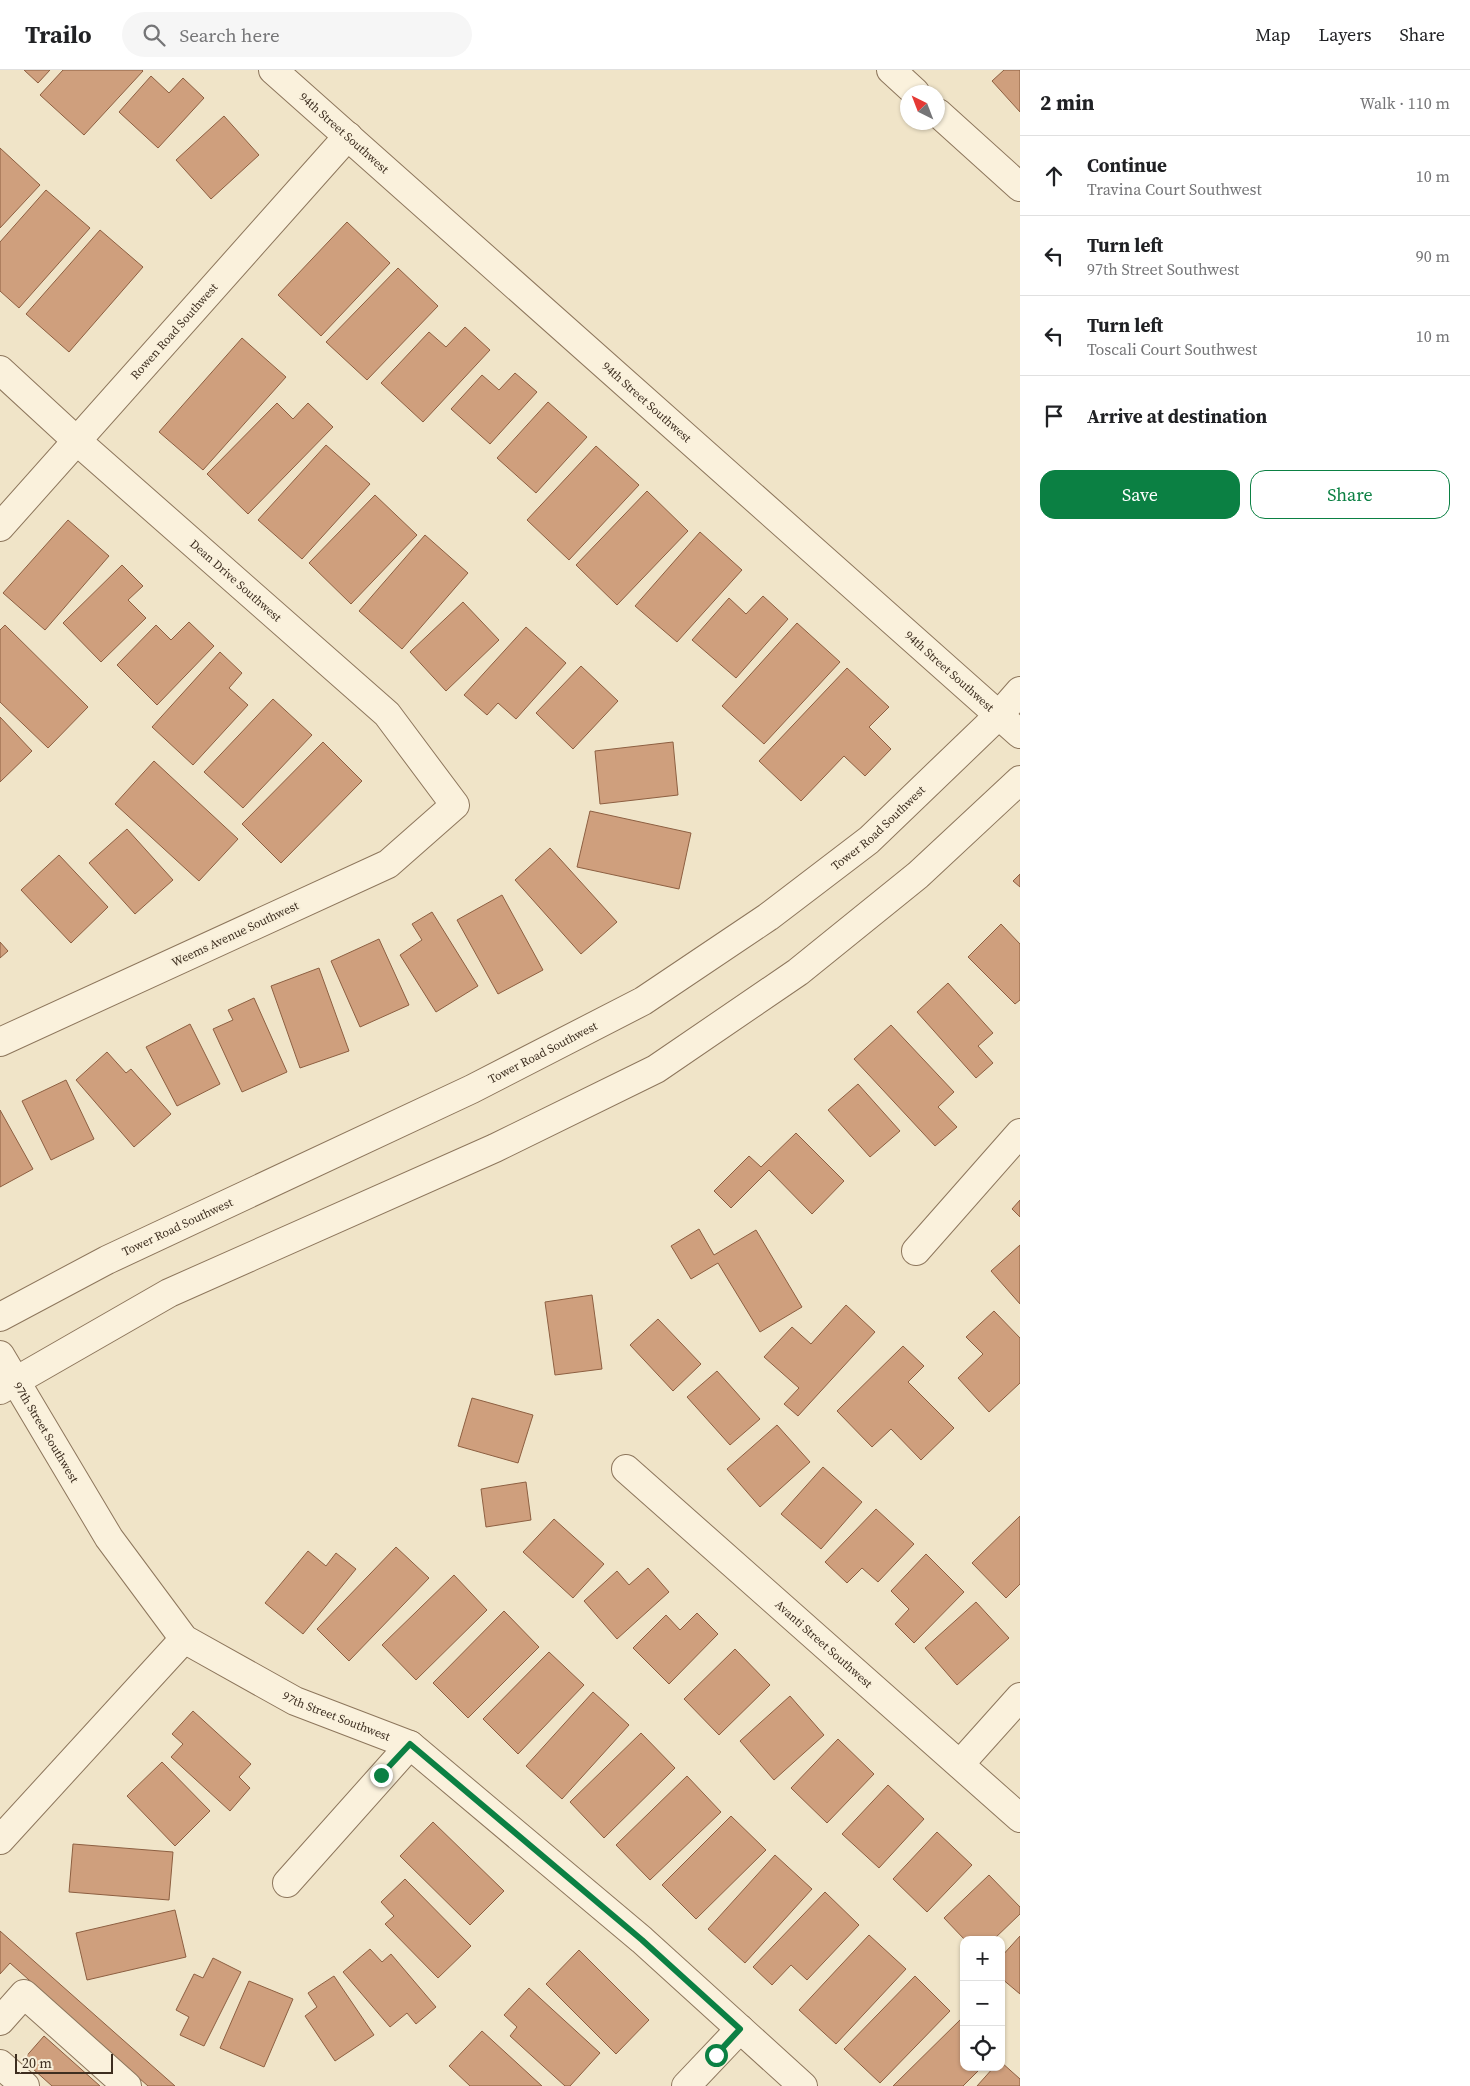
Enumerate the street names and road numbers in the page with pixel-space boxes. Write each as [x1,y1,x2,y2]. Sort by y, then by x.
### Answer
street label: 94th Street Southwest [296,89,392,177]
street label: Rowen Road Southwest [127,280,221,383]
street label: 94th Street Southwest [599,358,695,446]
street label: Dean Drive Southwest [186,536,285,625]
street label: 94th Street Southwest [901,627,998,715]
street label: Tower Road Southwest [828,782,929,874]
street label: Weems Avenue Southwest [169,897,301,971]
street label: Tower Road Southwest [486,1018,600,1087]
street label: Tower Road Southwest [119,1194,235,1260]
street label: 97th Street Southwest [10,1379,82,1486]
street label: Avanti Street Southwest [771,1597,876,1692]
street label: 97th Street Southwest [280,1688,393,1745]

